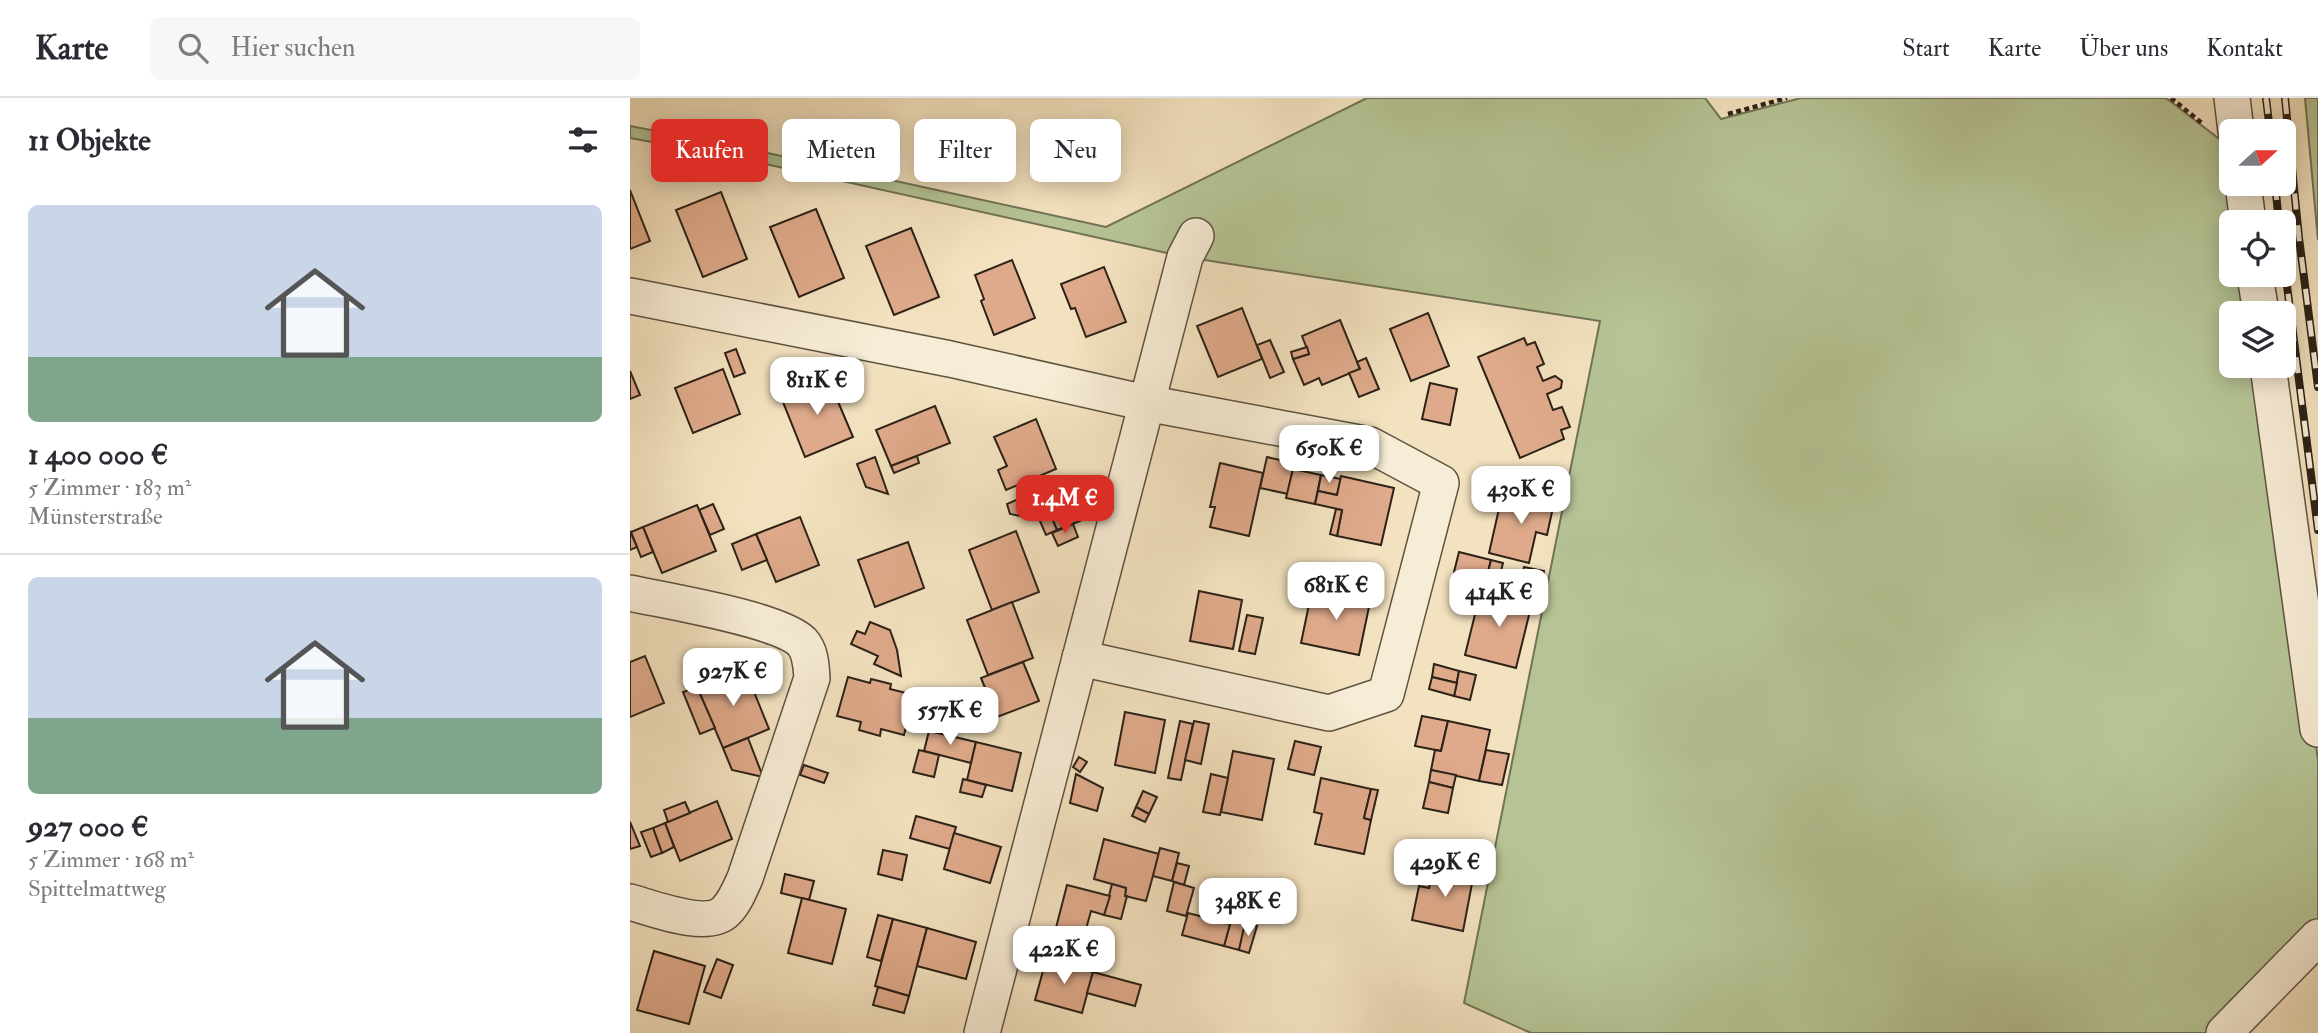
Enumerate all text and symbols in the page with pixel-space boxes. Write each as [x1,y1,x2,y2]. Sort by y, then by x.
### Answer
search box [150,17,640,80]
text: Karte [35,28,108,69]
icon: search [174,29,212,67]
text: Hier suchen [230,32,355,64]
text: Start [1902,33,1950,64]
text: Karte [1988,33,2041,64]
text: Über uns [2079,33,2168,64]
text: Kontakt [2206,33,2283,64]
chip: Kaufen [651,119,768,182]
chip: Mieten [782,119,900,182]
chip: Filter [914,119,1016,182]
chip: Neu [1030,119,1121,182]
north arrow [2219,119,2296,196]
map controls [2219,119,2296,378]
icon: filters [564,121,602,159]
text: 11 Objekte [28,122,151,159]
button: locate [2219,210,2296,287]
icon: home [252,250,378,376]
button: layers [2219,301,2296,378]
pin: 811K € [760,358,874,417]
text: 811K € [786,365,848,394]
pin: 650K € [1272,426,1386,485]
text: 650K € [1295,433,1363,462]
text: 1 400 000 € [28,436,168,473]
pin: 430K € [1464,466,1578,526]
text: 5 Zimmer · 183 m² [28,473,191,502]
text: 430K € [1487,474,1555,503]
pin: 1.4M € [1008,476,1122,535]
text: 1.4M € [1032,483,1098,512]
text: Münsterstraße [28,502,163,531]
pin: 681K € [1279,562,1393,622]
text: 681K € [1304,570,1368,599]
pin: 414K € [1442,570,1556,629]
text: 414K € [1465,577,1533,606]
icon: home [252,622,378,748]
pin: 927K € [676,648,790,708]
text: 927K € [699,656,767,685]
pin: 557K € [893,688,1007,747]
text: 557K € [917,695,983,724]
text: 927 000 € [28,808,149,845]
pin: 429K € [1388,840,1502,899]
text: 5 Zimmer · 168 m² [28,845,194,874]
text: 429K € [1410,847,1480,876]
text: Spittelmattweg [28,874,166,903]
pin: 348K € [1191,878,1305,938]
text: 348K € [1215,886,1281,915]
pin: 422K € [1007,926,1121,986]
text: 422K € [1029,934,1099,963]

